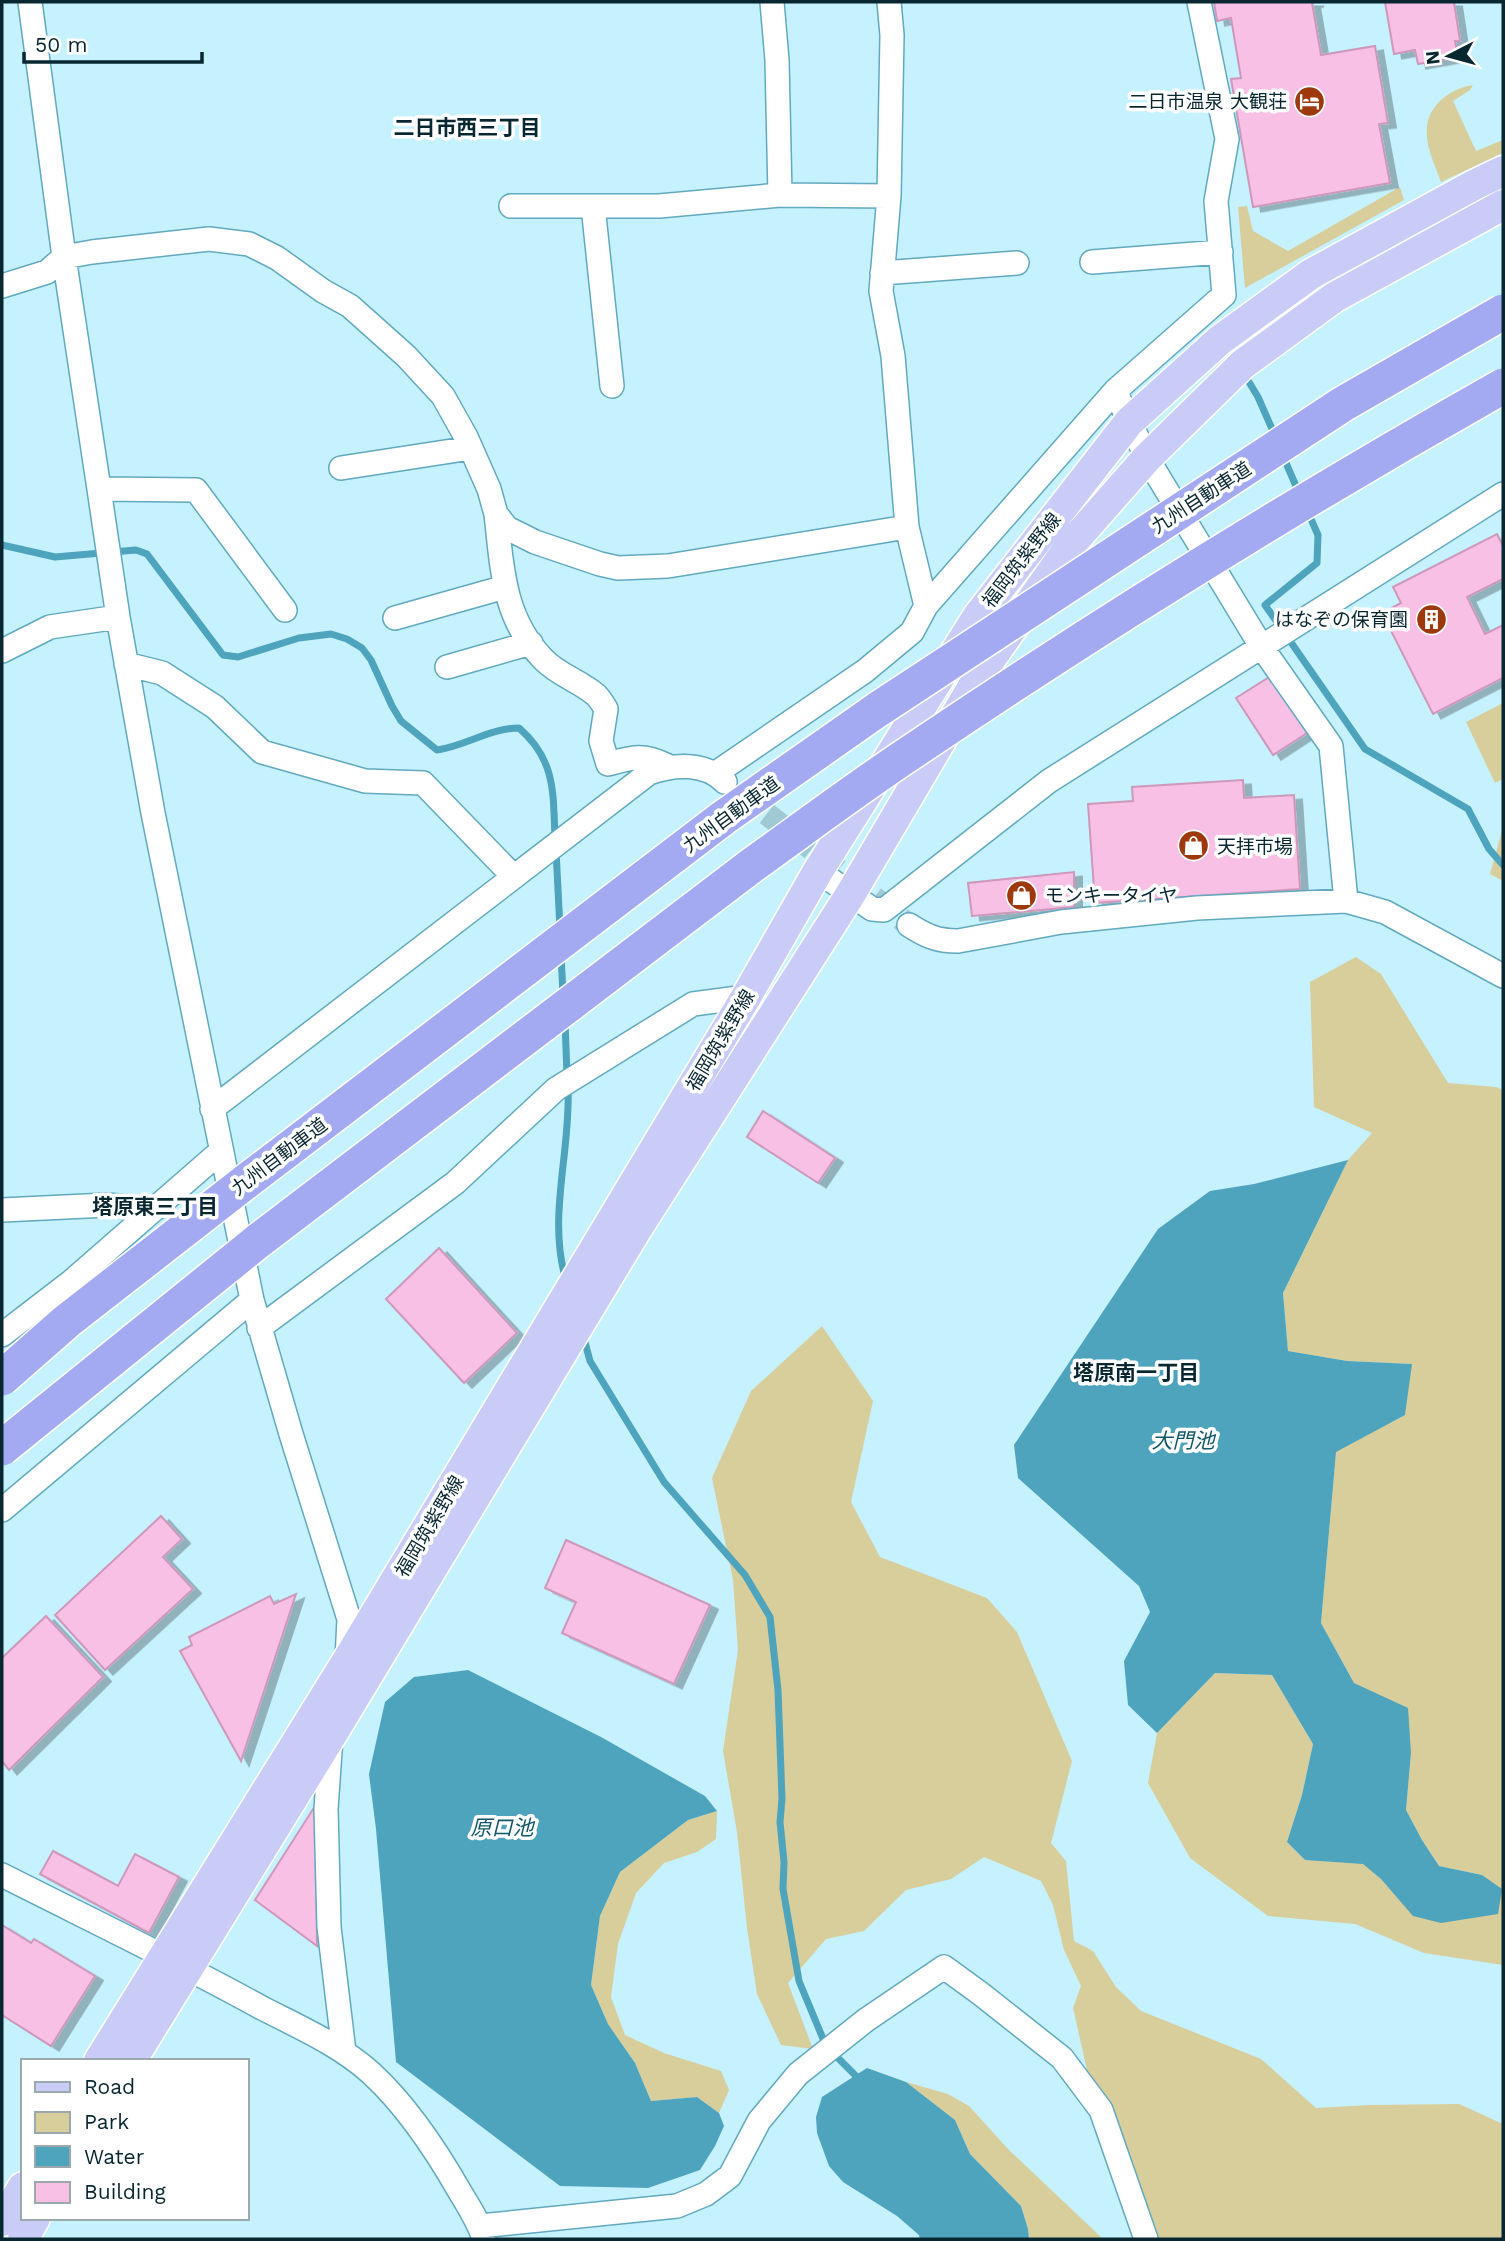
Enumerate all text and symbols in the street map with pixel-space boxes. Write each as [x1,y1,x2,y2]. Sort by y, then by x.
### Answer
scale bar [24,21,203,65]
north arrow [1414,21,1484,91]
text: 50 m [35,32,87,57]
text: N [1420,50,1445,66]
hotel icon: 二日市温泉 大観荘 [1293,84,1327,118]
place label: 二日市温泉 大観荘 [1129,90,1287,113]
district label: 二日市西三丁目 [394,115,541,140]
street label: 九州自動車道 [1147,457,1255,538]
street label: 福岡筑紫野線 [977,508,1066,612]
building icon: はなぞの保育園 [1414,602,1448,636]
place label: はなぞの保育園 [1275,608,1408,631]
street label: 九州自動車道 [678,772,784,857]
shop icon: 天拝市場 [1177,829,1211,863]
place label: 天拝市場 [1217,835,1293,858]
shop icon: モンキータイヤ [1005,878,1039,912]
place label: モンキータイヤ [1045,884,1177,907]
street label: 福岡筑紫野線 [681,985,760,1095]
street label: 九州自動車道 [227,1113,332,1200]
district label: 塔原東三丁目 [92,1194,218,1219]
district label: 塔原南一丁目 [1073,1360,1199,1385]
water label: 大門池 [1152,1428,1216,1453]
street label: 福岡筑紫野線 [390,1471,469,1581]
water label: 原口池 [471,1815,535,1840]
legend [21,2059,248,2220]
text: Road [84,2074,135,2099]
text: Park [84,2109,129,2134]
text: Water [84,2144,145,2169]
text: Building [84,2179,166,2204]

